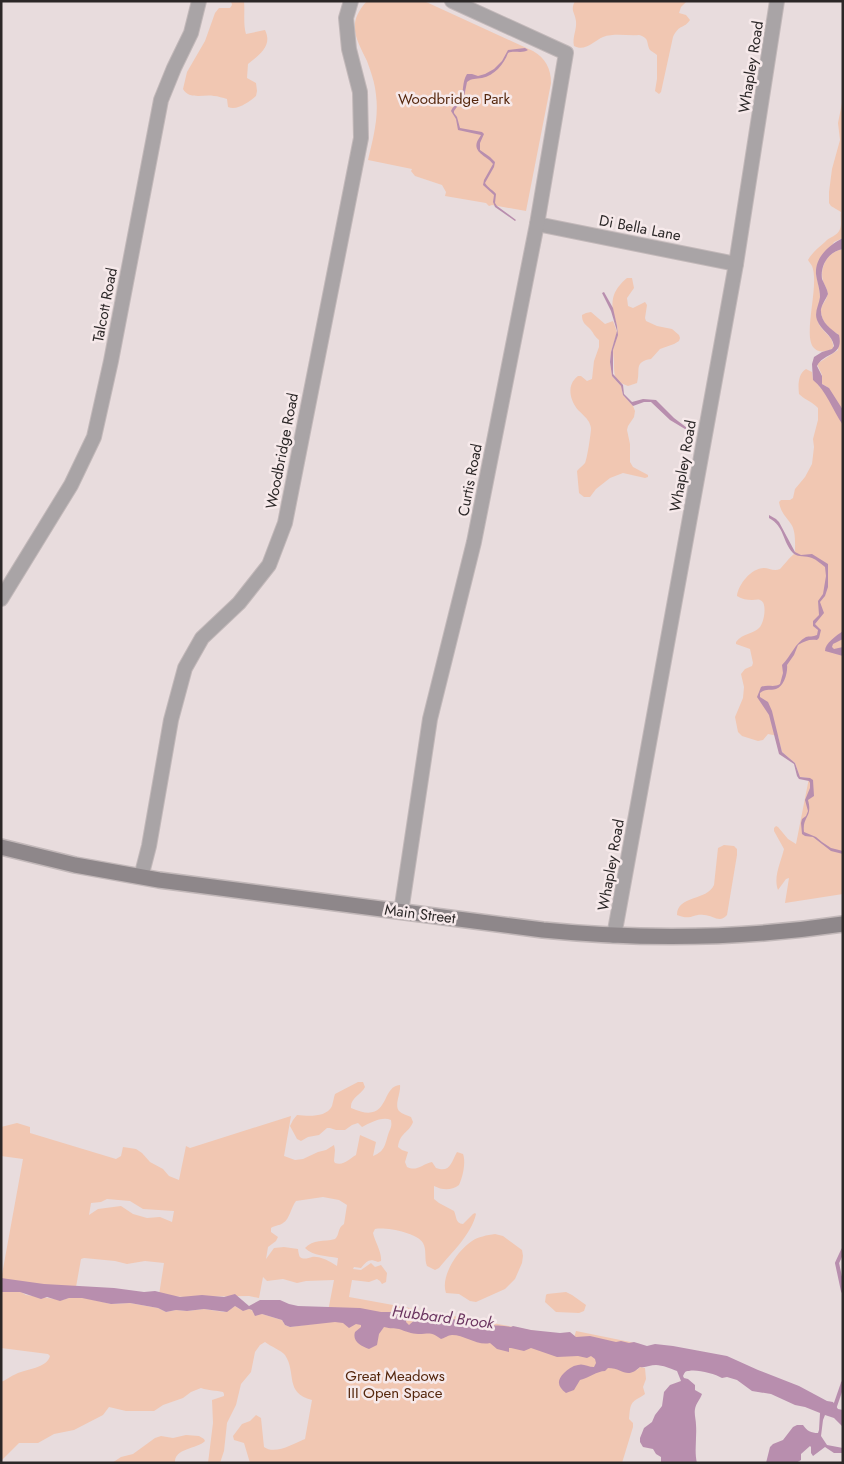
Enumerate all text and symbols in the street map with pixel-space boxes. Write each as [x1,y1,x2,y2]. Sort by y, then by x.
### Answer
street label: Whapley Road [733,19,769,115]
park label: Woodbridge Park [398,88,511,110]
street label: Di Bella Lane [597,209,683,247]
street label: Talcott Road [87,266,123,344]
street label: Woodbridge Road [260,391,304,511]
street label: Whapley Road [664,418,702,514]
street label: Curtis Road [452,442,488,518]
street label: Whapley Road [592,817,630,913]
street label: Main Street [383,899,457,929]
water label: Hubbard Brook [391,1299,496,1335]
park label: Great Meadows III Open Space [345,1365,445,1404]

